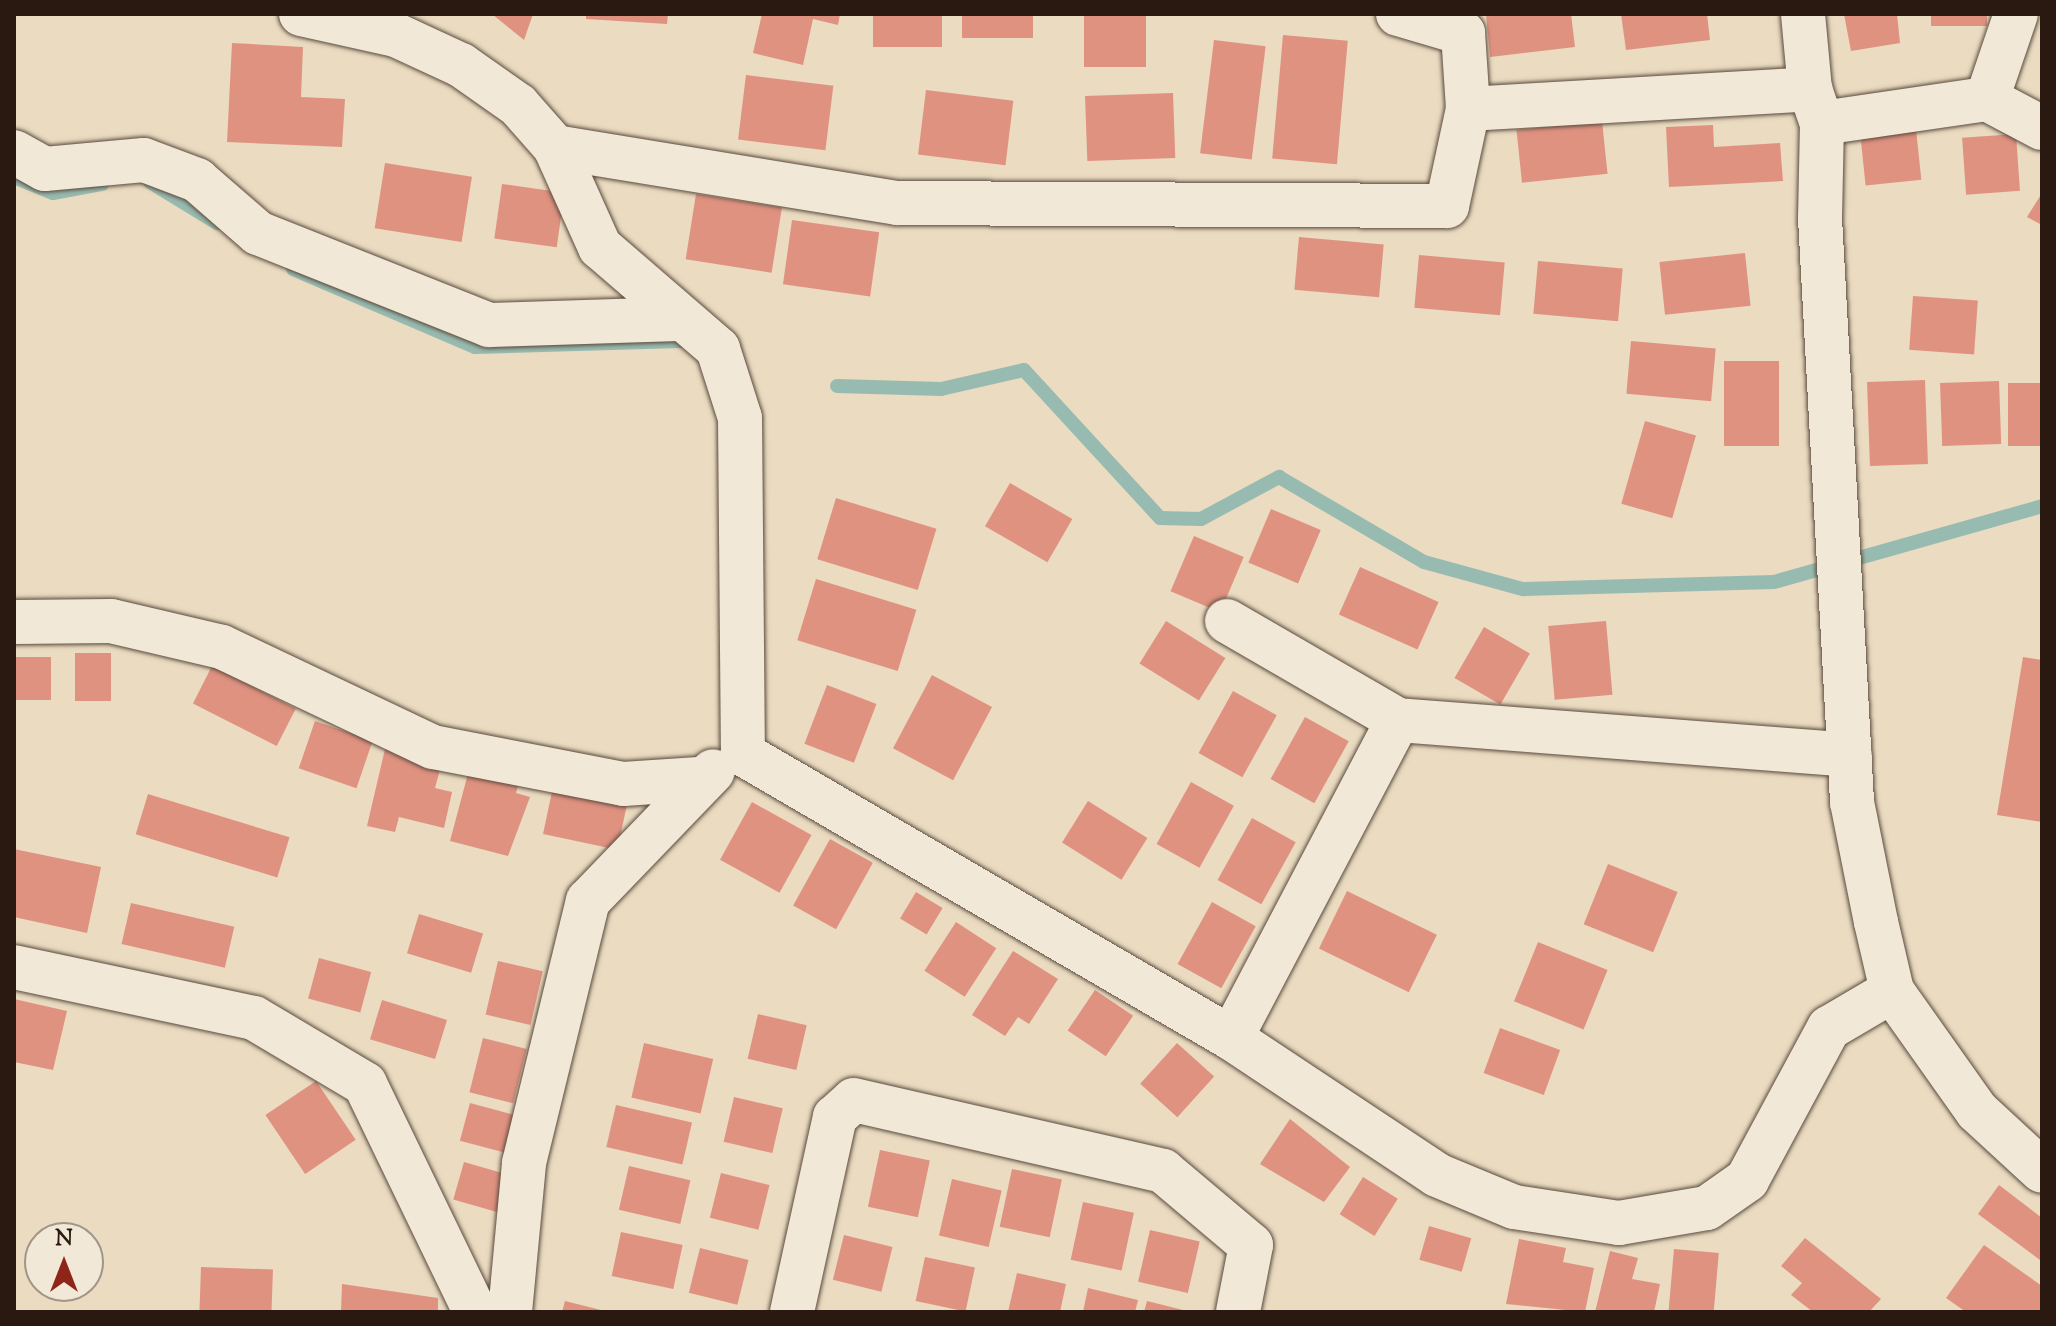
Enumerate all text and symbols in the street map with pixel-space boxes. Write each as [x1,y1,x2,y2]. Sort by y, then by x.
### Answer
north arrow [24,1222,104,1302]
text: N [55,1224,73,1256]

